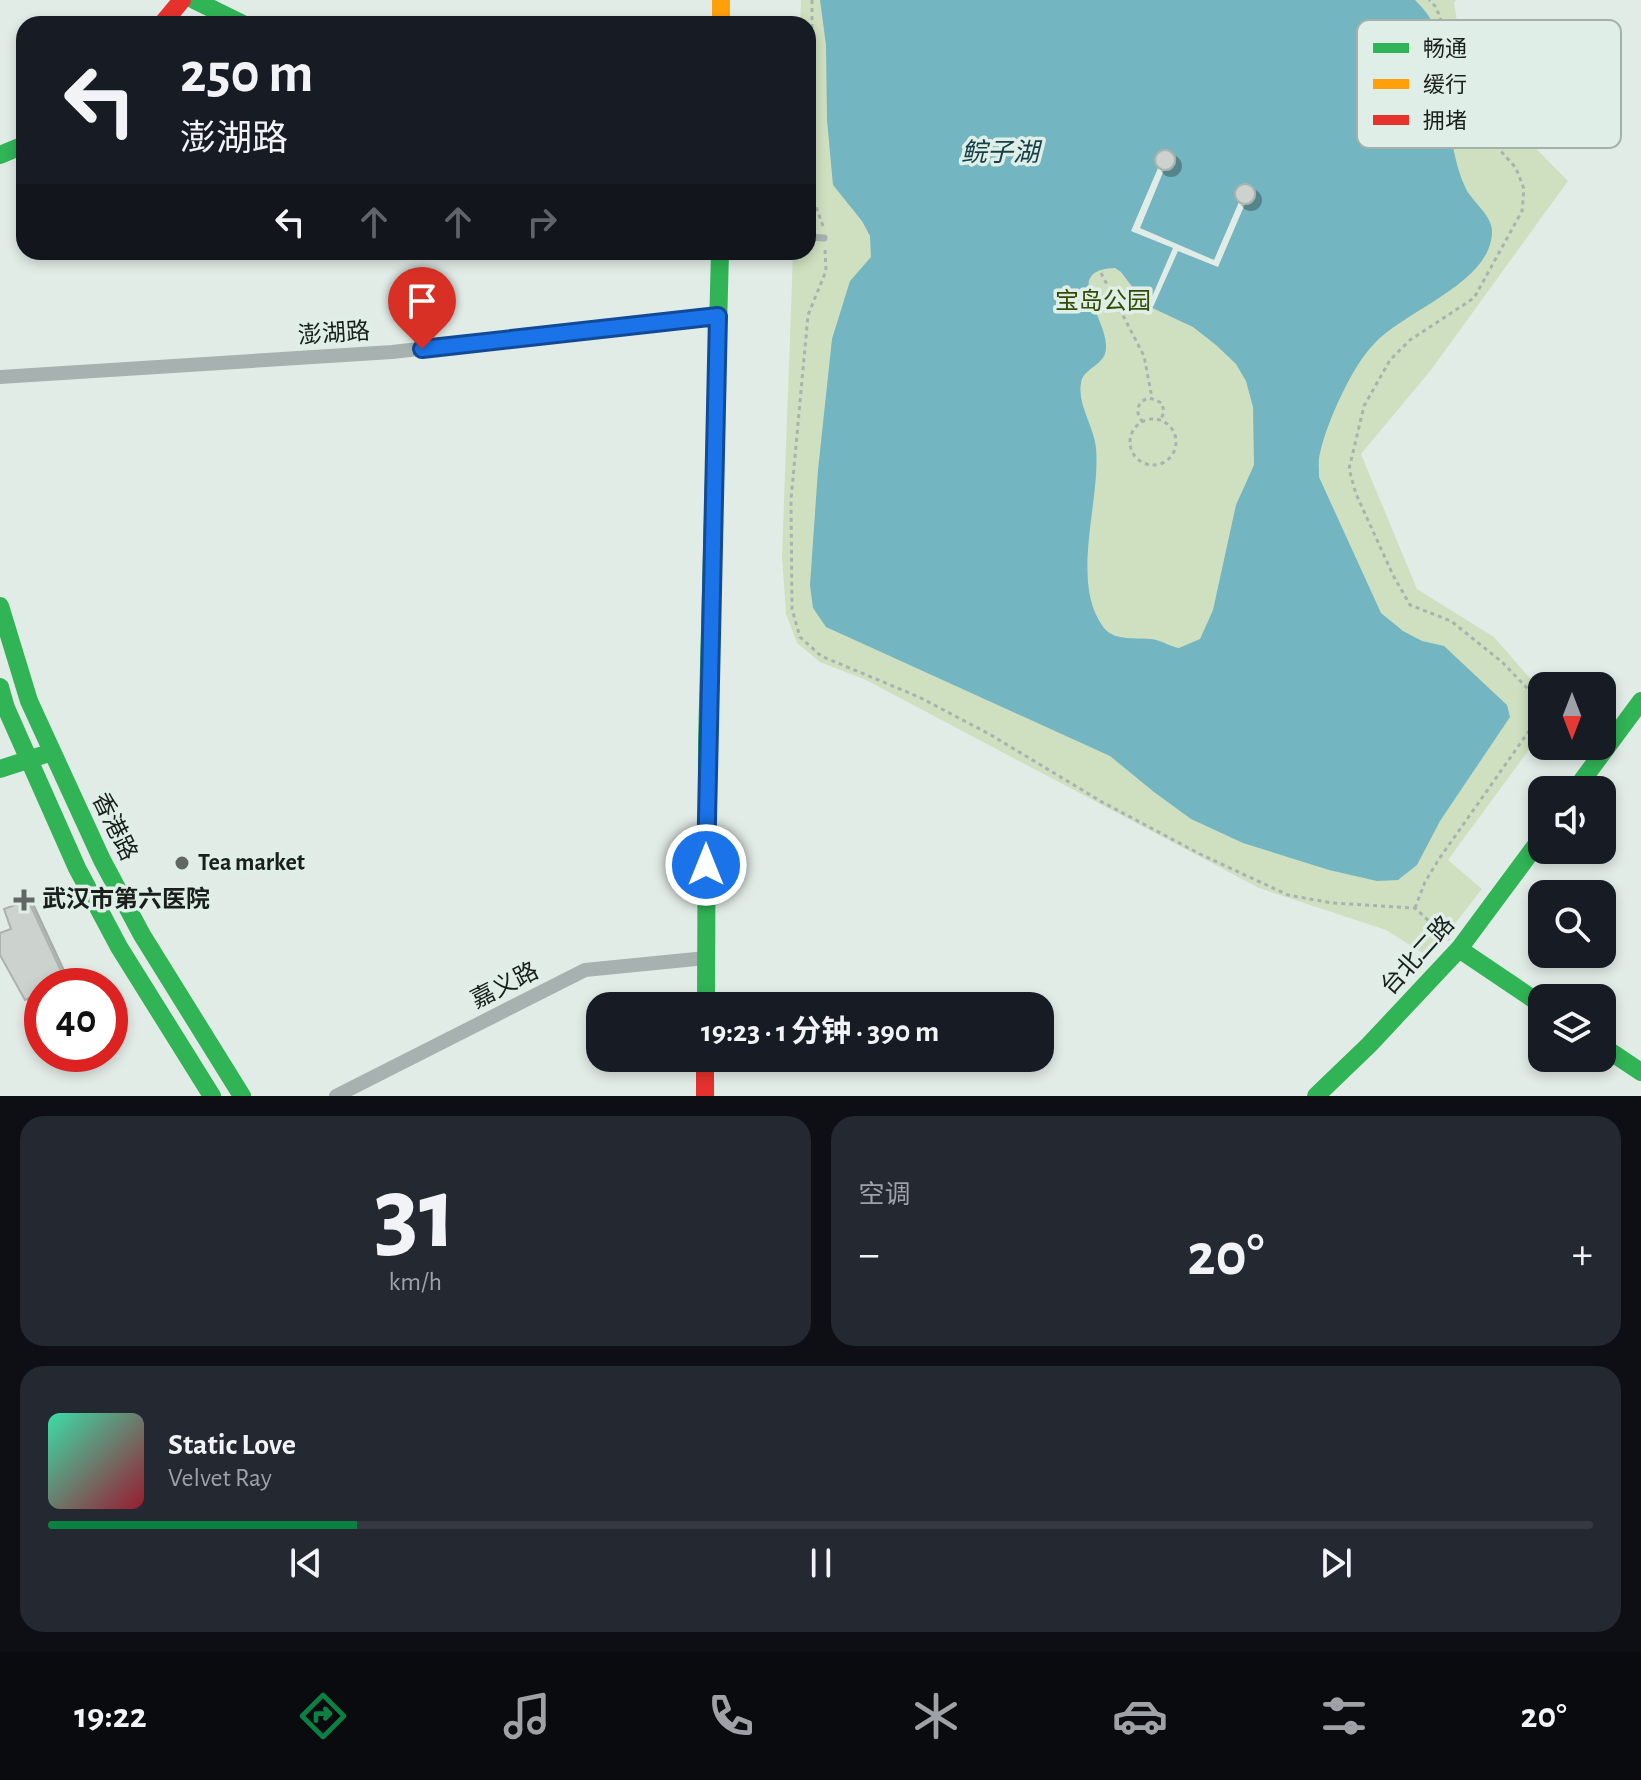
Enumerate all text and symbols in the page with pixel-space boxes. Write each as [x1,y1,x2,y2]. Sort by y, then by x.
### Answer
legend [1357,20,1621,148]
text: 畅通 [1423,37,1467,60]
text: 250 m [180,46,313,102]
icon: left [48,48,152,152]
text: 缓行 [1423,73,1467,96]
text: 拥堵 [1423,109,1467,132]
text: 澎湖路 [180,121,288,157]
water label: 鲩子湖 [961,138,1043,166]
icon: left [268,200,312,244]
icon: ahead [352,200,396,244]
icon: ahead [436,200,480,244]
icon: right [520,200,564,244]
pin [388,267,456,349]
icon: arrive [400,279,444,323]
park label: 宝岛公园 [1055,288,1151,314]
street label: 澎湖路 [297,318,371,348]
north arrow [1528,672,1616,760]
map controls [1528,672,1616,1072]
button: sound [1528,776,1616,864]
street label: 香港路 [87,789,142,865]
position arrow [664,823,748,907]
place label: Tea market [198,851,305,875]
marker: Tea market [173,854,191,872]
button: search [1528,880,1616,968]
place label: 武汉市第六医院 [42,886,210,912]
marker: 武汉市第六医院 [13,889,35,911]
street label: 台北二路 [1375,911,1459,1000]
street label: 嘉义路 [467,957,543,1013]
speed limit sign: 40 [24,968,128,1072]
button: layers [1528,984,1616,1072]
text: 19:23 · 1 分钟 · 390 m [701,1017,939,1047]
text: 31 [374,1163,456,1267]
text: 空调 [859,1182,911,1208]
text: 20° [1187,1226,1264,1286]
text: − [859,1233,880,1277]
text: + [1572,1233,1593,1277]
text: km/h [388,1269,442,1295]
text: Static Love [168,1430,296,1460]
text: Velvet Ray [168,1465,272,1491]
icon: previous [284,1541,328,1585]
icon: pause [799,1541,843,1585]
icon: next [1314,1541,1358,1585]
icon: directions [295,1688,351,1744]
icon: music [499,1688,555,1744]
icon: phone [703,1688,759,1744]
icon: climate [908,1688,964,1744]
icon: car [1112,1688,1168,1744]
icon: filters [1316,1688,1372,1744]
text: 19:22 [74,1698,147,1734]
text: 20° [1521,1698,1567,1734]

